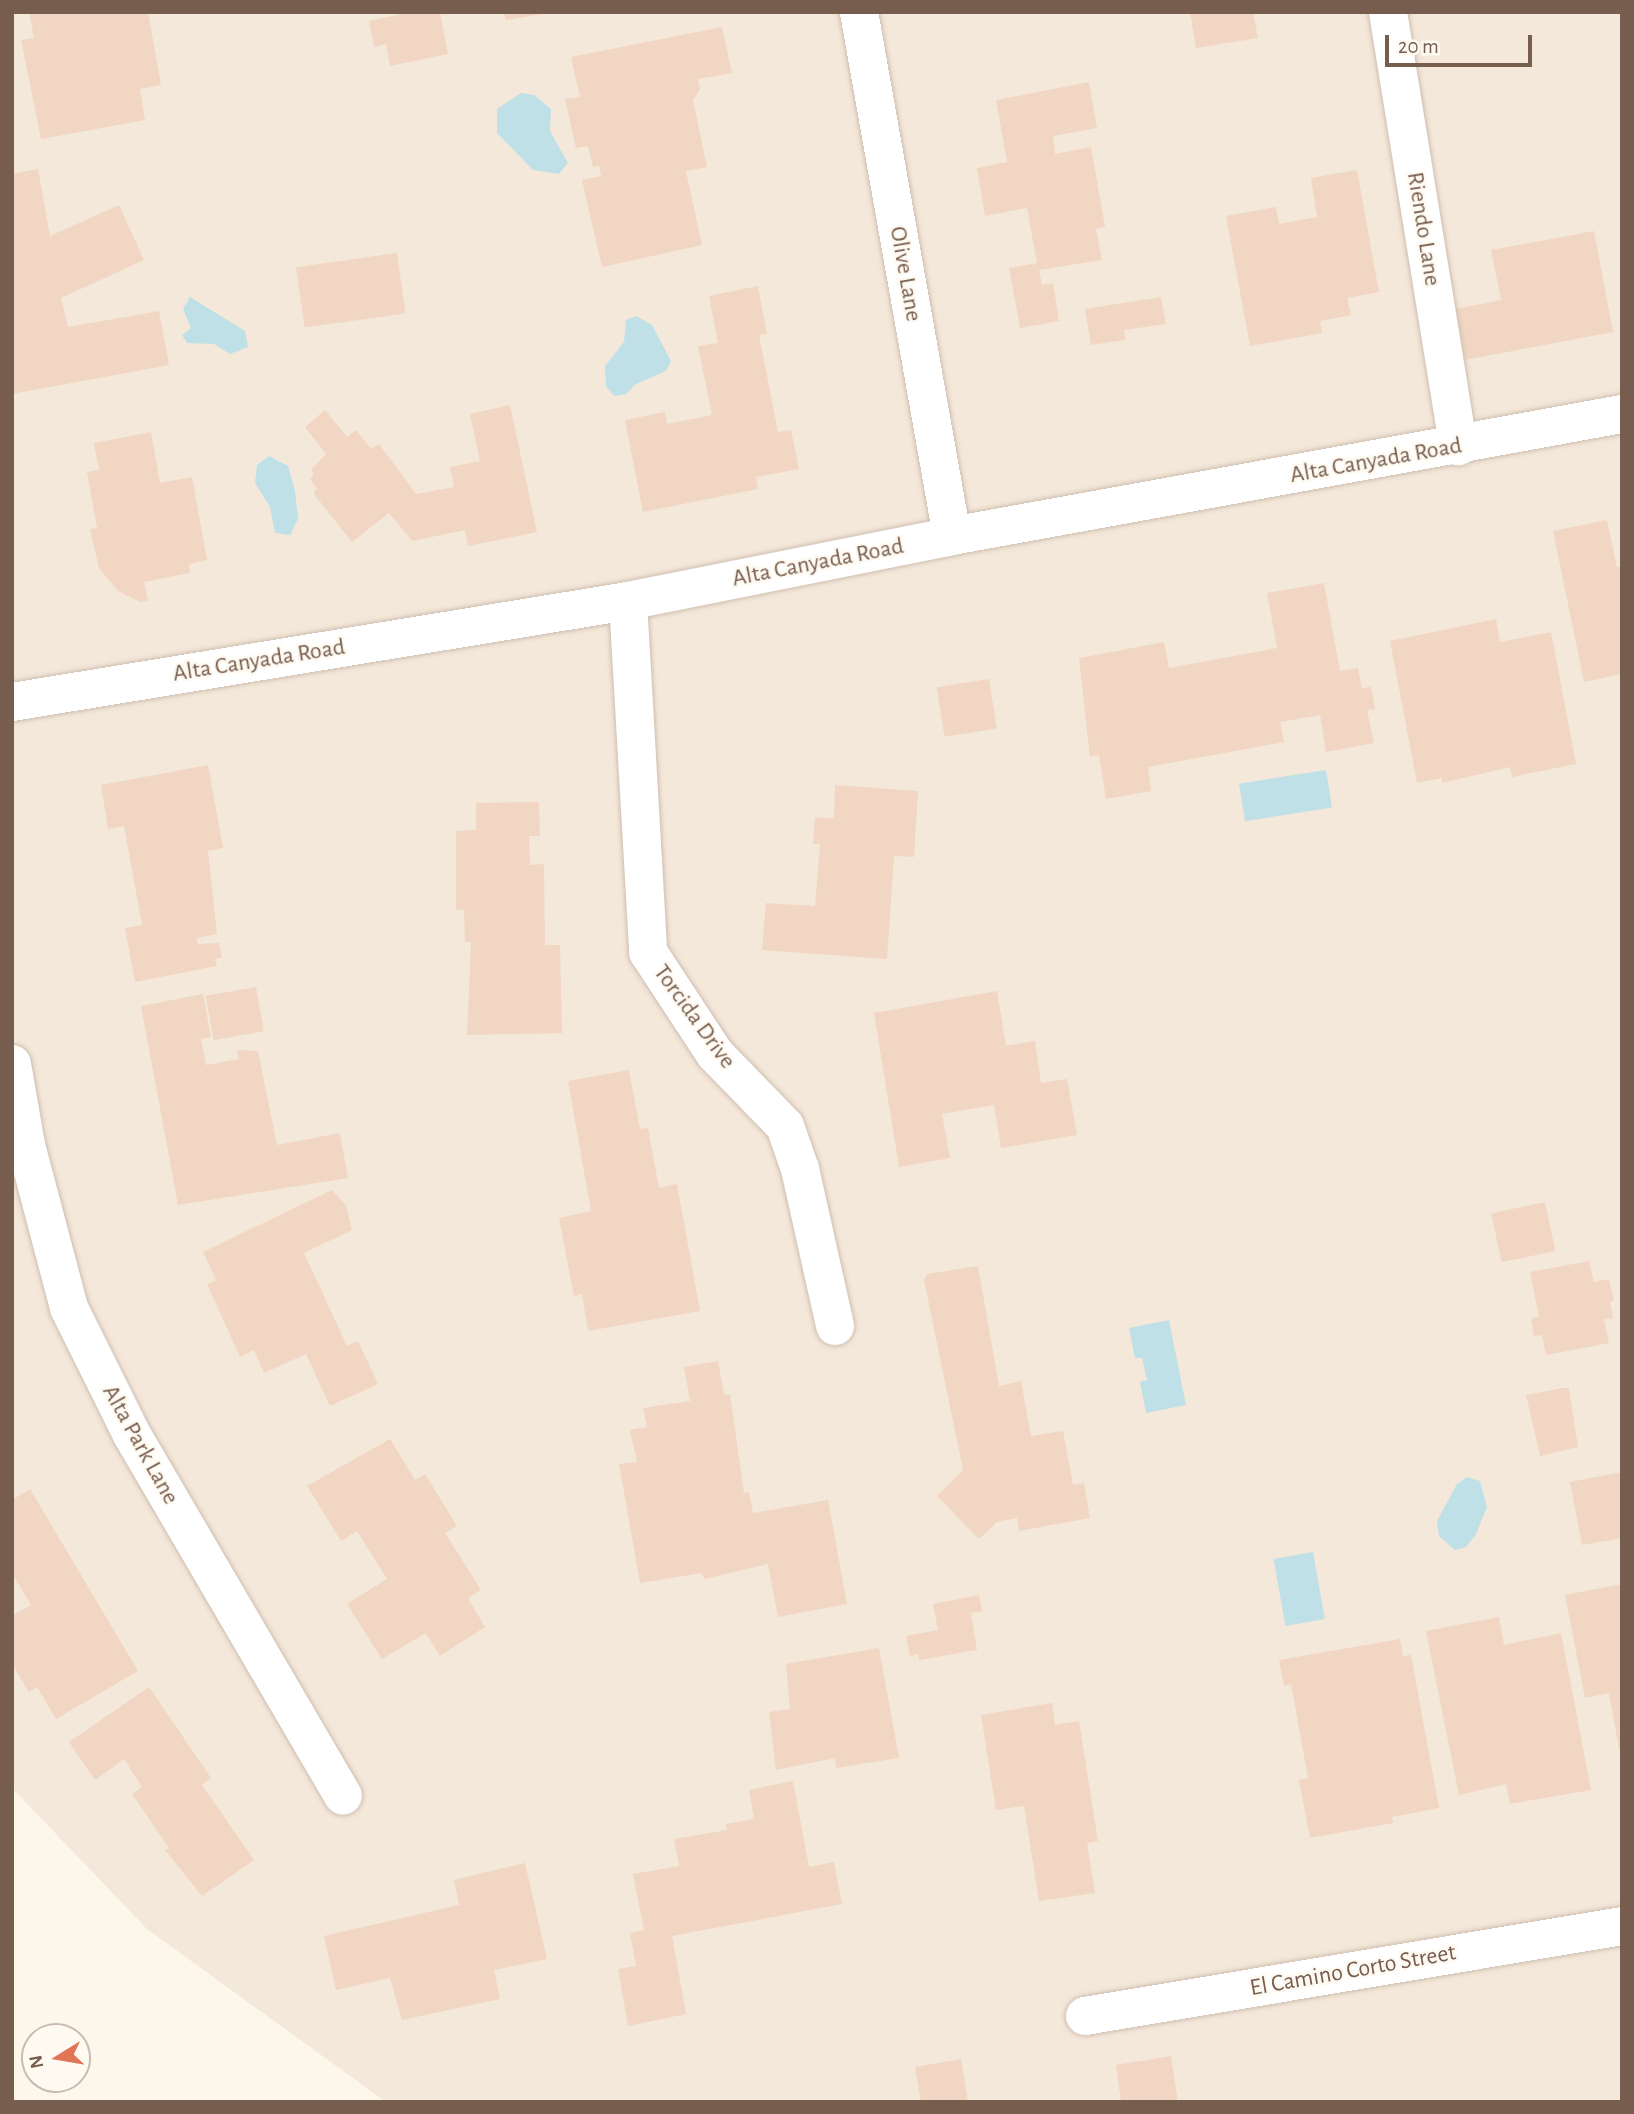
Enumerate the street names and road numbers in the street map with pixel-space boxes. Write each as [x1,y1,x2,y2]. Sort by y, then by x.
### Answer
street label: Riendo Lane [1400,170,1446,288]
street label: Olive Lane [882,224,928,324]
street label: Alta Canyada Road [1288,432,1464,490]
street label: Alta Canyada Road [730,532,906,594]
street label: Alta Canyada Road [171,633,347,689]
street label: Torcida Drive [647,959,741,1075]
street label: Alta Park Lane [95,1380,185,1510]
street label: El Camino Corto Street [1248,1939,1458,2003]

